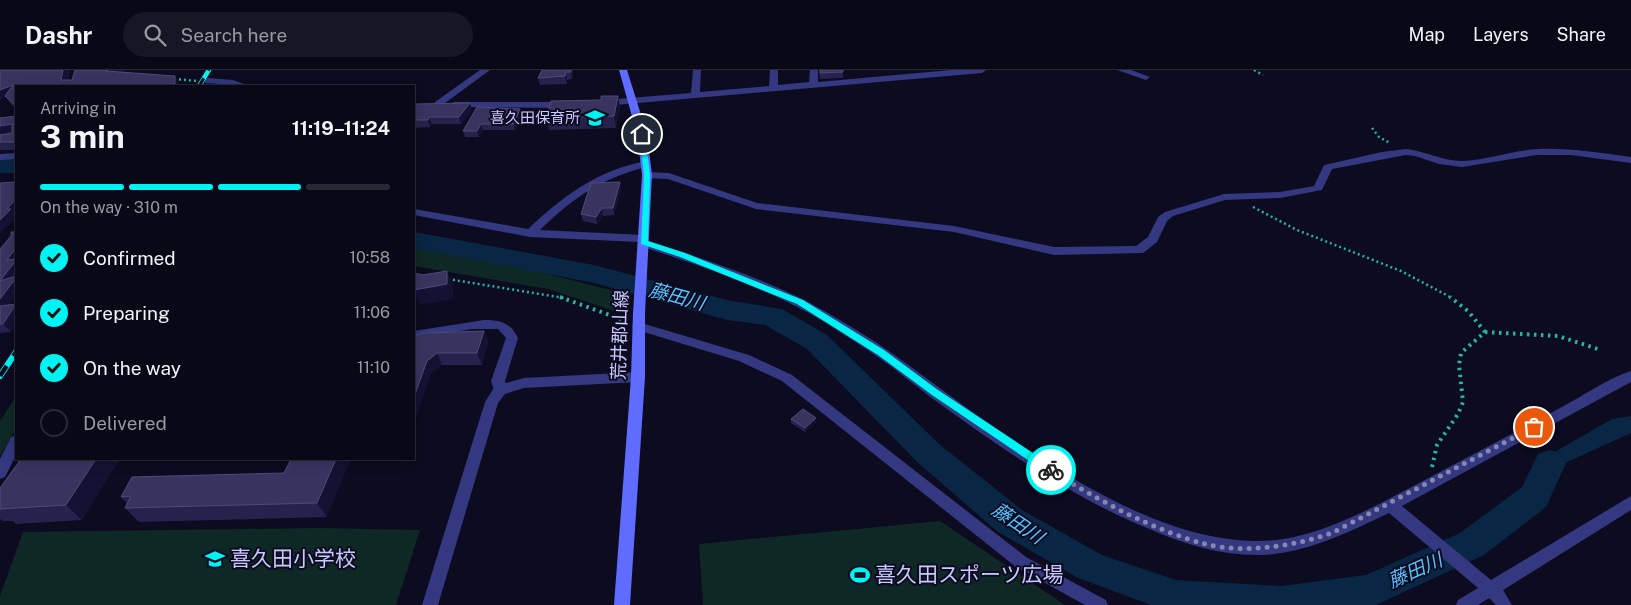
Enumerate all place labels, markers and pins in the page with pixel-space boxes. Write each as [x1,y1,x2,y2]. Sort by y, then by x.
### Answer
school or university icon: 喜久田保育所 [584,107,606,129]
place label: 喜久田保育所 [490,109,580,126]
pin [621,113,663,155]
pin [1513,406,1555,448]
place label: 喜久田小学校 [230,546,356,571]
school or university icon: 喜久田小学校 [204,548,226,570]
place label: 喜久田スポーツ広場 [875,562,1064,587]
sports icon: 喜久田スポーツ広場 [849,564,871,586]

